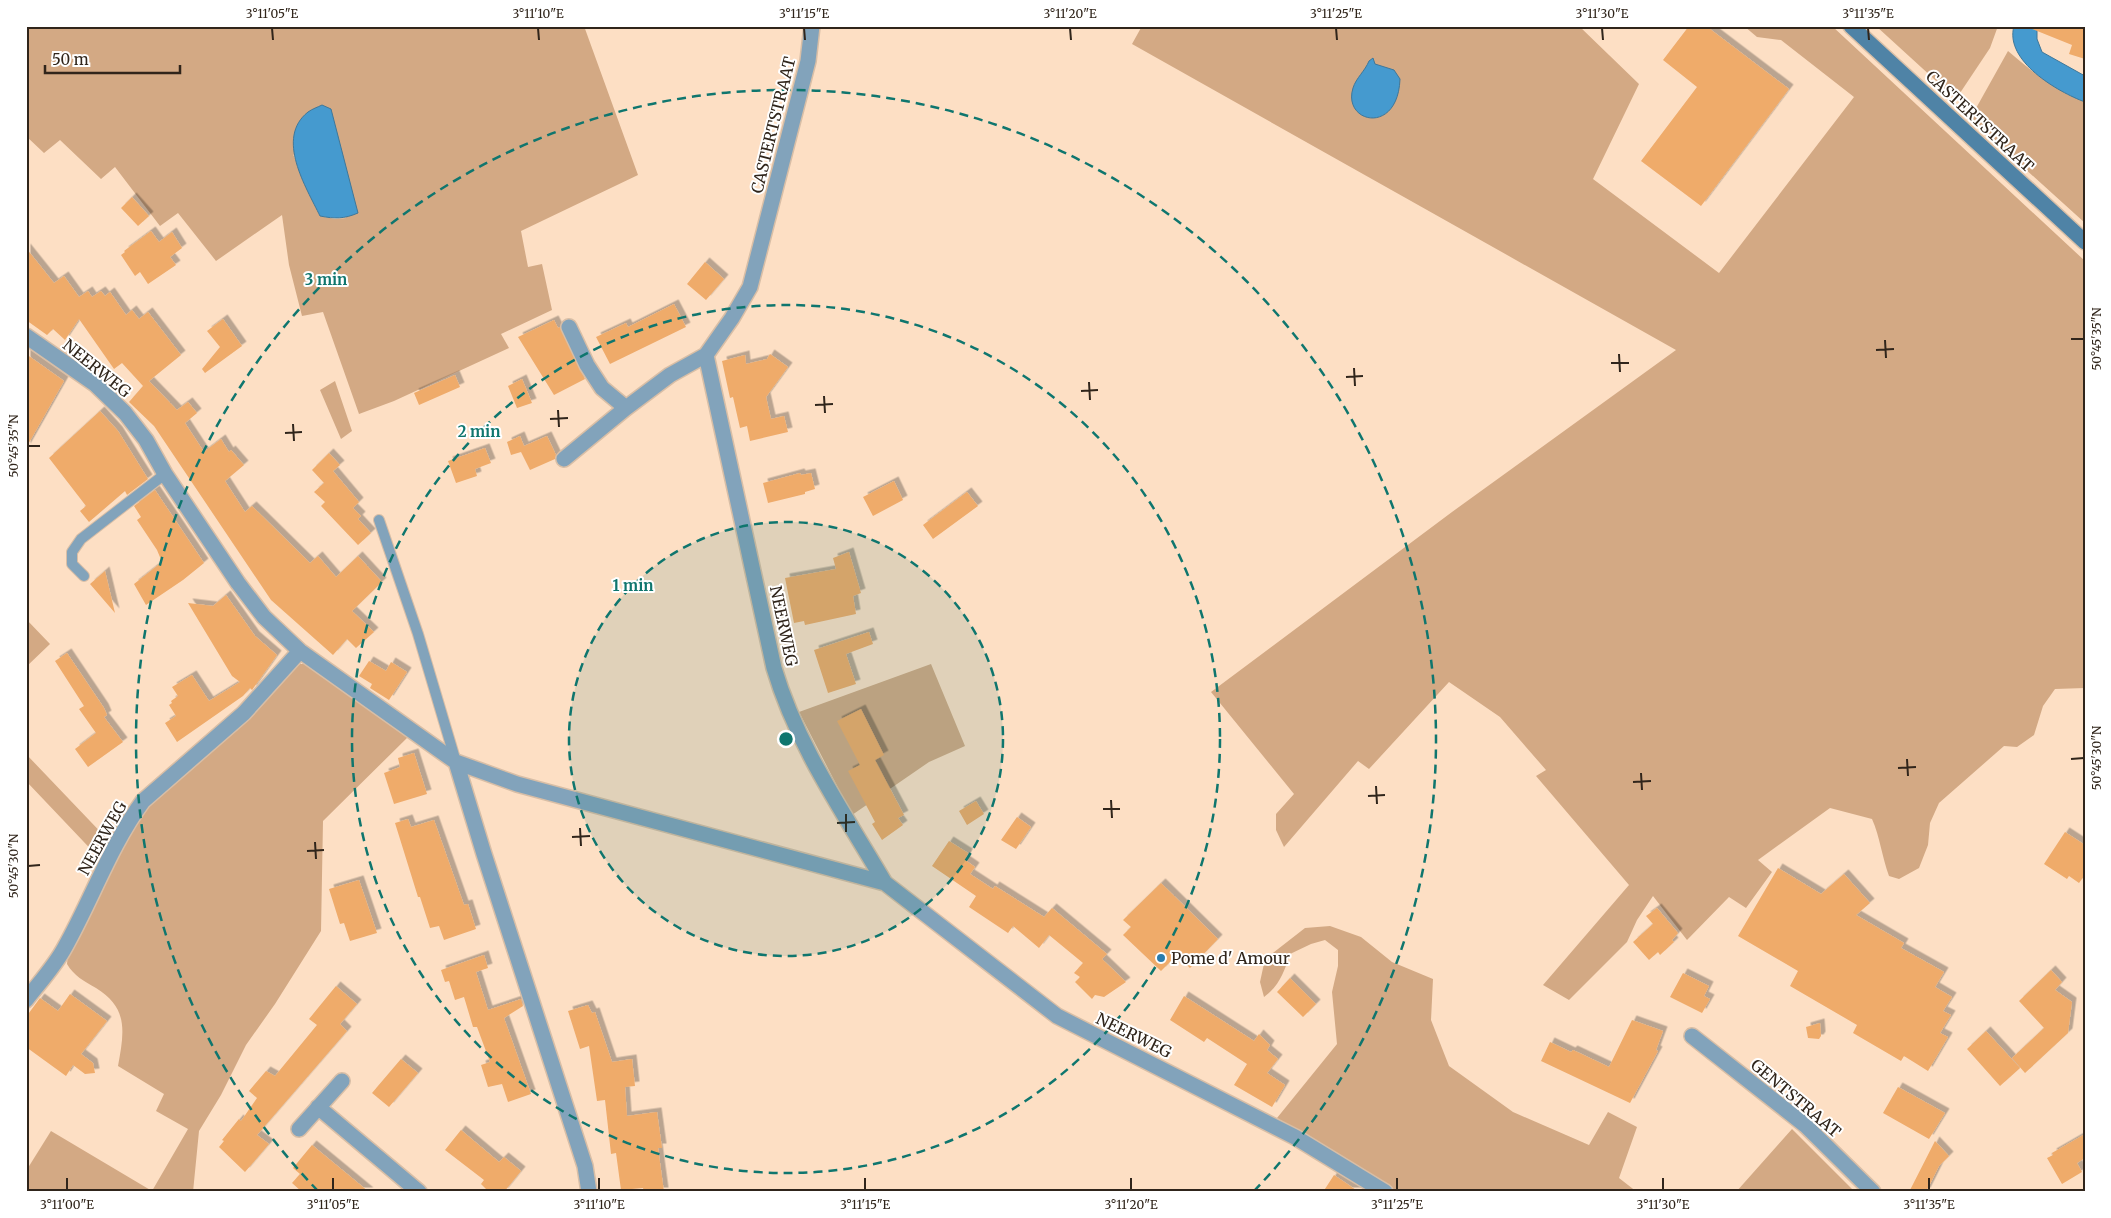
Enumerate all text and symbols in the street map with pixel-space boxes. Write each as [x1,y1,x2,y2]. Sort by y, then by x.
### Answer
text: 3°11'05"E [246,6,299,21]
text: 3°11'10"E [512,6,564,21]
text: 3°11'15"E [779,6,830,21]
text: 3°11'20"E [1043,6,1097,21]
text: 3°11'25"E [1310,6,1362,21]
text: 3°11'30"E [1576,6,1629,21]
text: 3°11'35"E [1842,6,1894,21]
scale bar [45,42,180,74]
text: 50 m [52,50,89,69]
street label: CASTERTSTRAAT [746,55,800,195]
street label: CASTERTSTRAAT [1922,66,2038,176]
text: 3 min [305,270,347,289]
text: 50°45'35"N [2089,307,2104,371]
street label: NEERWEG [59,335,135,402]
text: 50°45'35"N [6,414,21,478]
text: 2 min [458,422,500,441]
text: 1 min [613,576,653,595]
street label: NEERWEG [766,584,802,668]
text: 50°45'30"N [2089,725,2104,790]
centre of rings [777,730,795,748]
street label: NEERWEG [73,797,131,879]
text: 50°45'30"N [6,833,21,898]
place label: Pome d' Amour [1171,948,1290,968]
marker: Pome d' Amour [1155,952,1167,964]
street label: NEERWEG [1093,1008,1175,1062]
street label: GENTSTRAAT [1747,1055,1845,1141]
text: 3°11'00"E [40,1197,94,1212]
text: 3°11'05"E [307,1197,360,1212]
text: 3°11'10"E [573,1197,625,1212]
text: 3°11'15"E [840,1197,891,1212]
text: 3°11'20"E [1104,1197,1158,1212]
text: 3°11'25"E [1371,1197,1423,1212]
text: 3°11'30"E [1637,1197,1690,1212]
text: 3°11'35"E [1903,1197,1955,1212]

